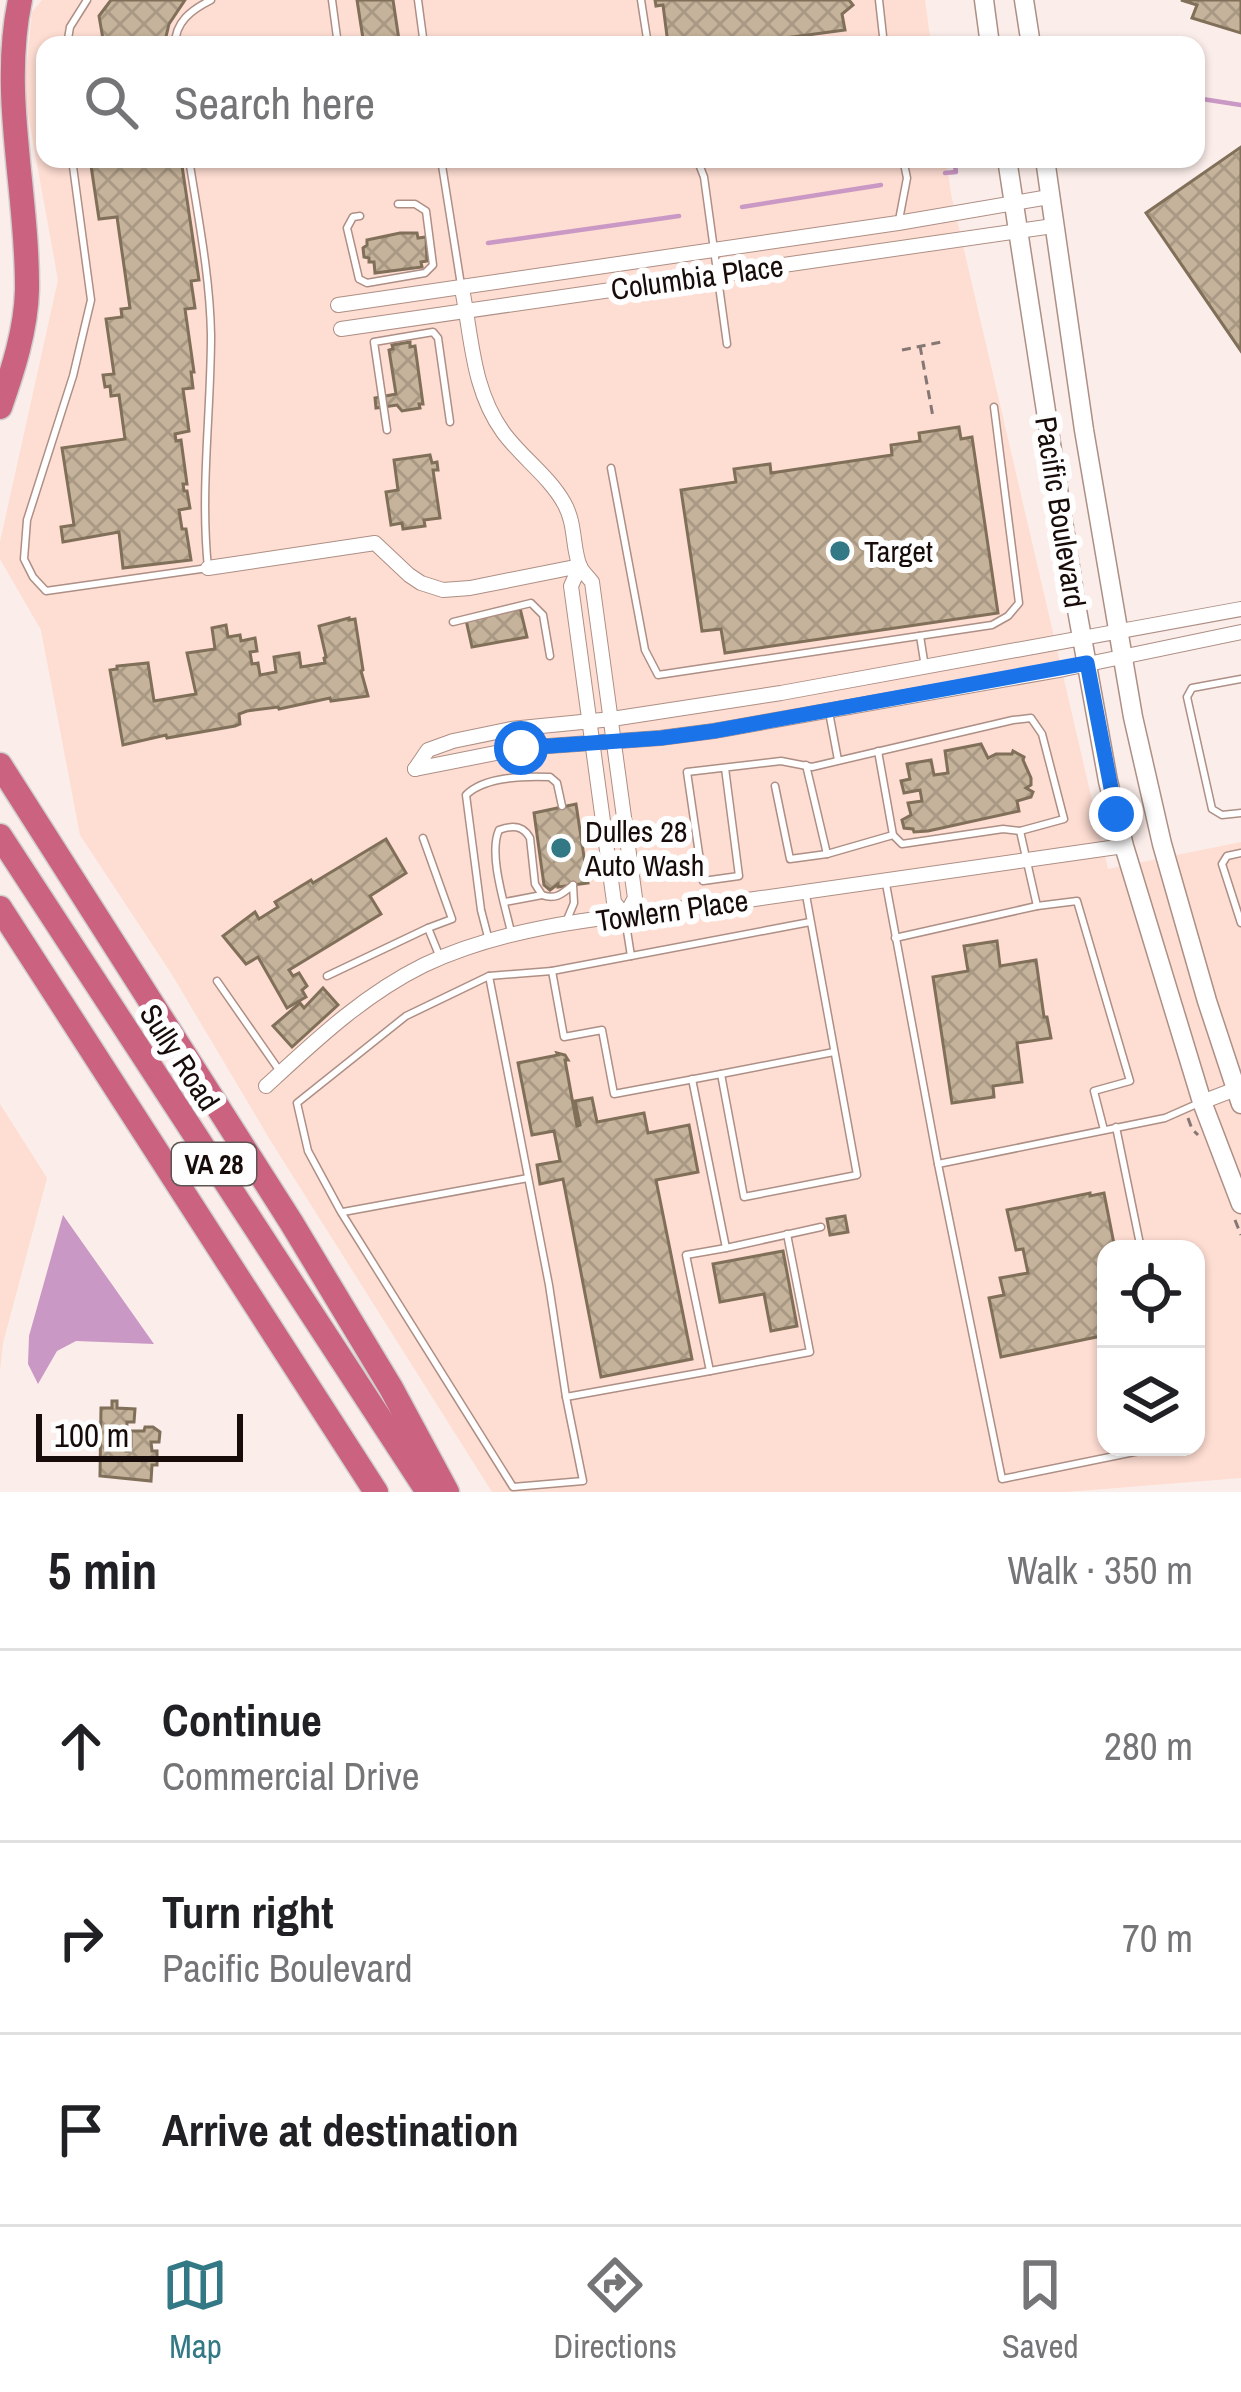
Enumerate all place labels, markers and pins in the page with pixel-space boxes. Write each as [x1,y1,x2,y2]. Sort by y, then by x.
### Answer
place label: Target [864,531,933,571]
marker: Target [827,538,853,564]
place label: Dulles 28 Auto Wash [584,811,704,885]
marker: Dulles 28 Auto Wash [548,835,574,861]

